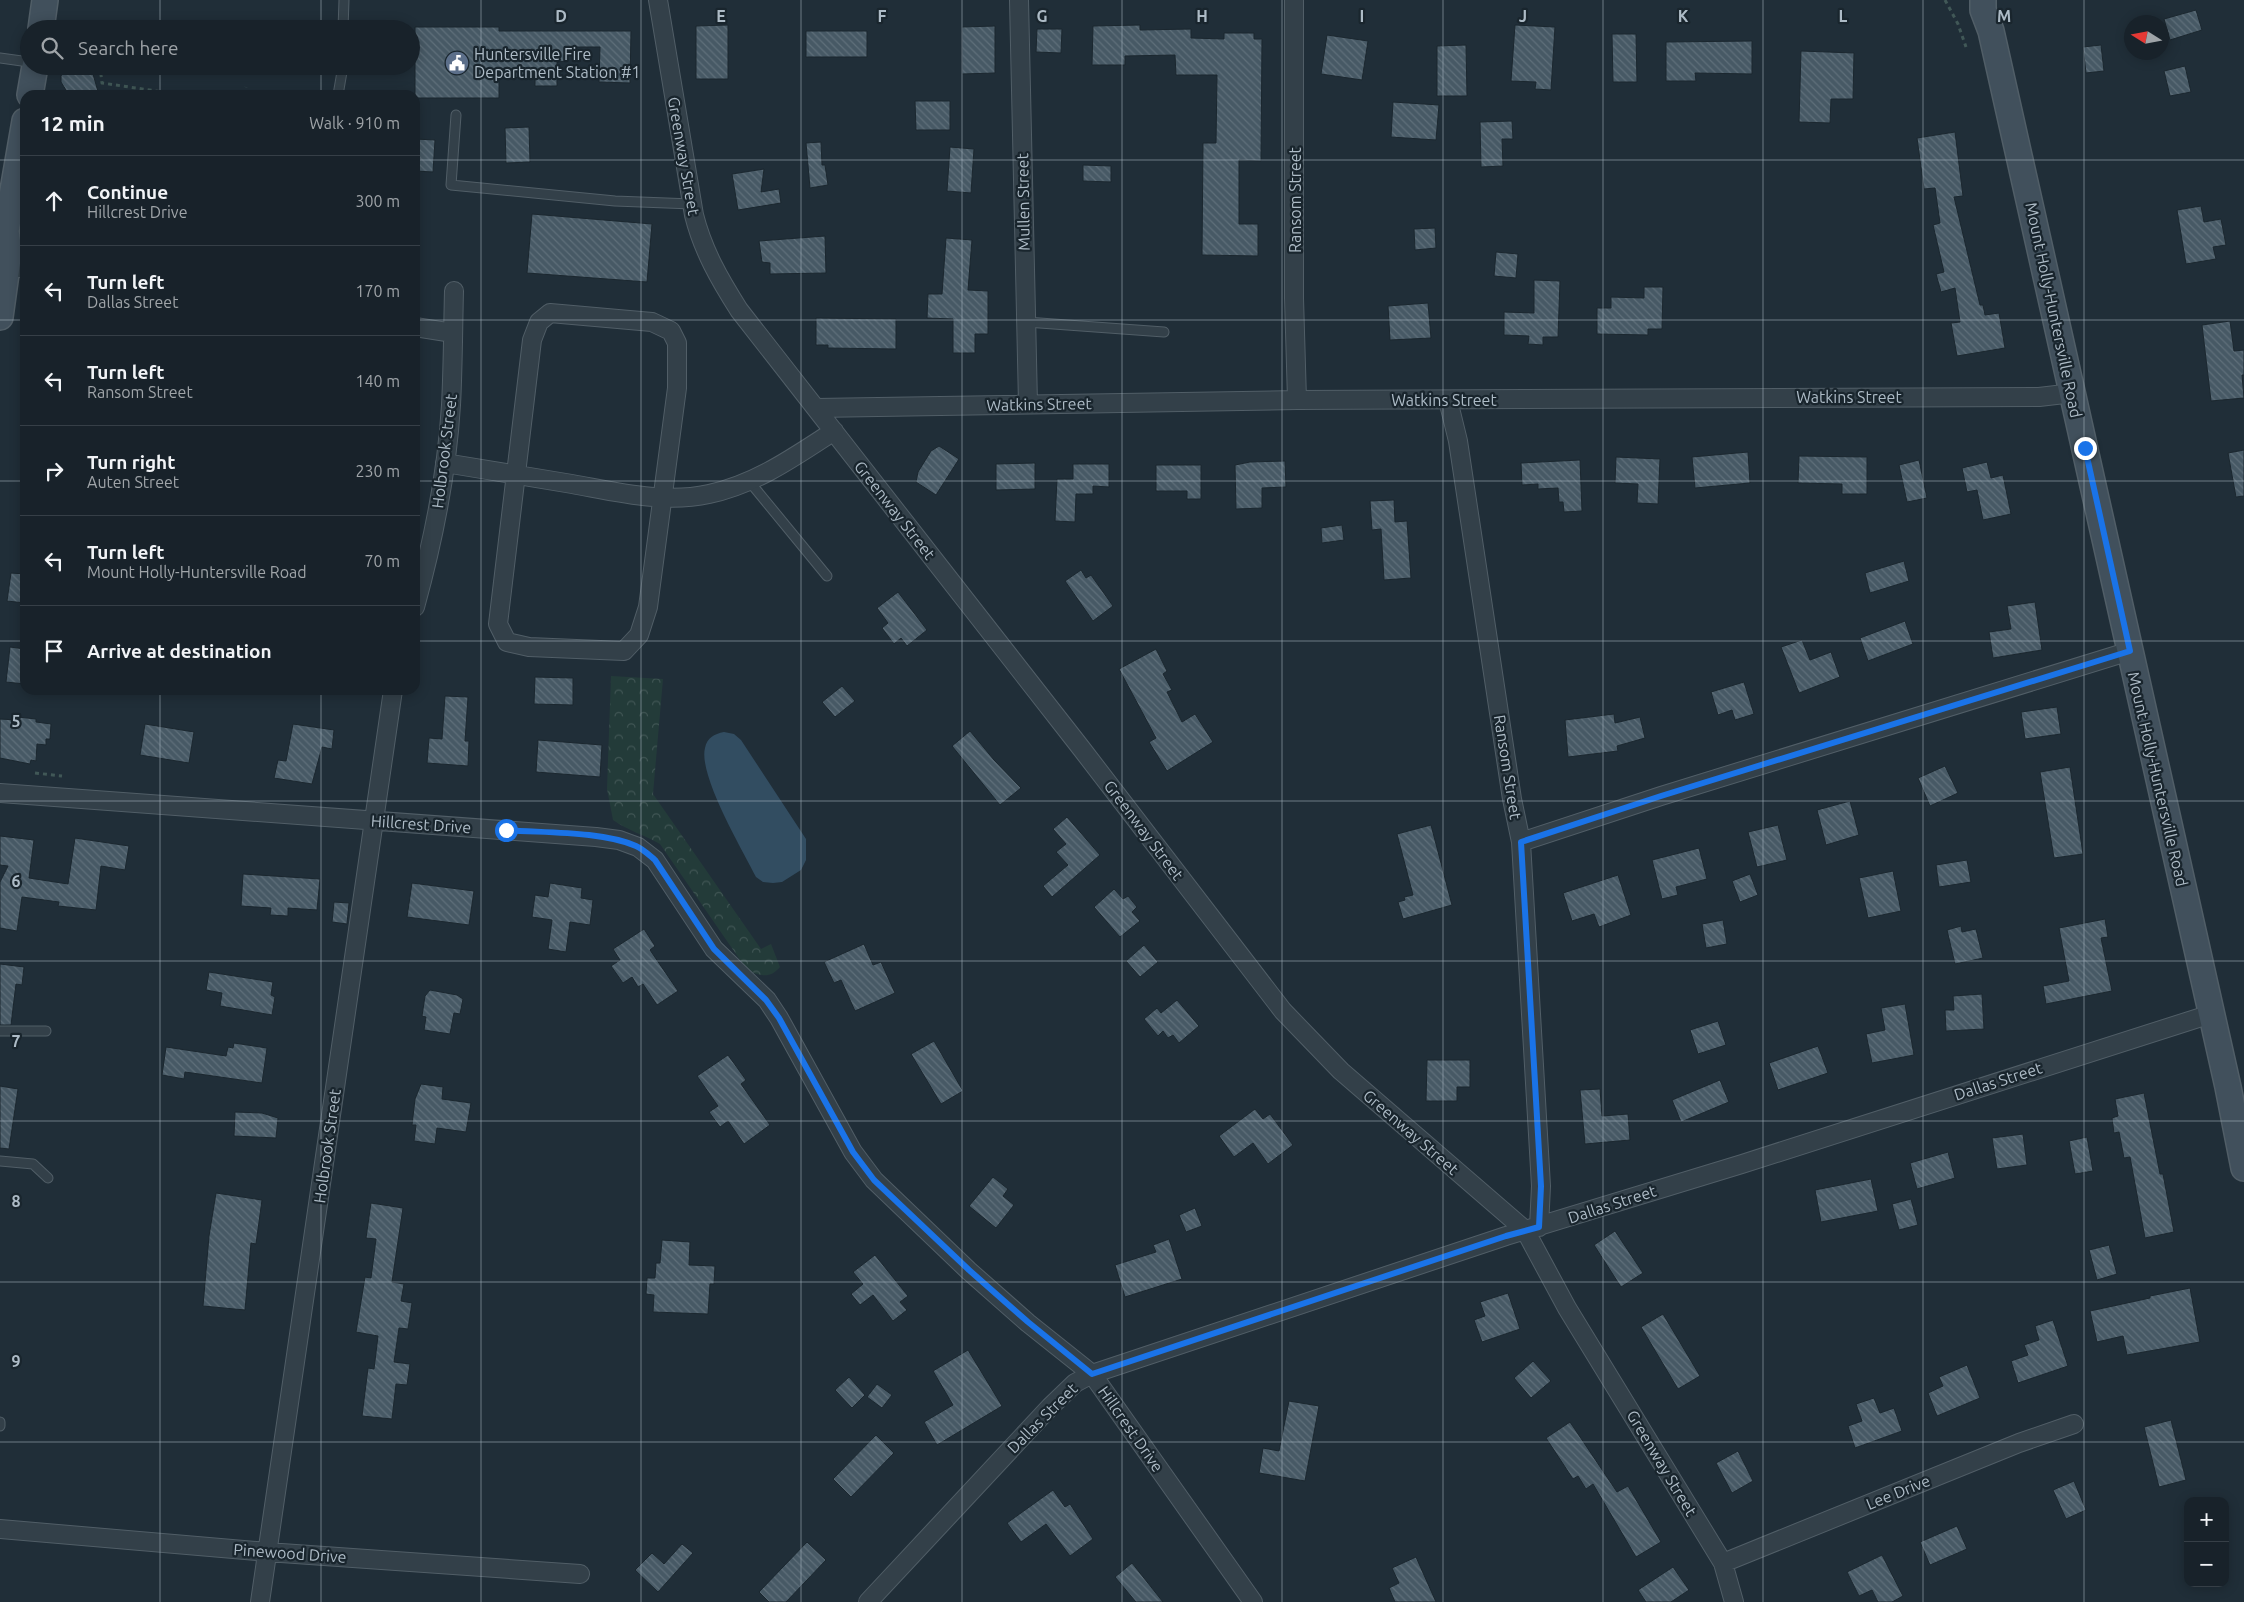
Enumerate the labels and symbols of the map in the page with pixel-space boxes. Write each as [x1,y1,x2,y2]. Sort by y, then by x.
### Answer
text: D [555,7,567,25]
text: E [716,7,726,25]
text: F [878,7,887,25]
text: G [1036,7,1048,25]
text: H [1196,7,1208,25]
text: I [1360,7,1364,25]
text: J [1519,7,1527,25]
text: K [1678,7,1689,25]
text: L [1839,7,1848,25]
text: M [1997,7,2011,25]
north arrow [2124,15,2169,60]
place label: Huntersville Fire Department Station #1 [474,45,641,81]
public building icon: Huntersville Fire Department Station #1 [444,50,470,76]
street label: Greenway Street [665,95,703,217]
street label: Ransom Street [1286,146,1304,253]
street label: Mullen Street [1013,152,1033,251]
street label: Mount Holly-Huntersville Road [2022,201,2086,419]
street label: Watkins Street [1796,388,1902,406]
street label: Watkins Street [1391,391,1497,409]
street label: Holbrook Street [428,392,460,509]
street label: Watkins Street [986,394,1093,414]
route end [2074,437,2097,460]
street label: Greenway Street [851,457,939,563]
street label: Mount Holly-Huntersville Road [2125,670,2191,888]
text: 5 [11,712,21,730]
street label: Ransom Street [1491,713,1525,821]
street label: Greenway Street [1101,777,1188,884]
street label: Hillcrest Drive [370,812,472,836]
route start [495,819,518,842]
text: 6 [11,872,21,890]
text: 7 [11,1032,21,1050]
street label: Dallas Street [1952,1058,2045,1104]
street label: Greenway Street [1360,1086,1463,1179]
street label: Holbrook Street [310,1087,344,1204]
street label: Dallas Street [1566,1181,1659,1227]
text: 8 [11,1192,21,1210]
text: 9 [11,1352,21,1370]
street label: Dallas Street [1003,1379,1081,1457]
street label: Hillcrest Drive [1095,1383,1167,1475]
street label: Greenway Street [1623,1407,1701,1520]
street label: Lee Drive [1863,1471,1933,1513]
street label: Pinewood Drive [233,1540,347,1566]

